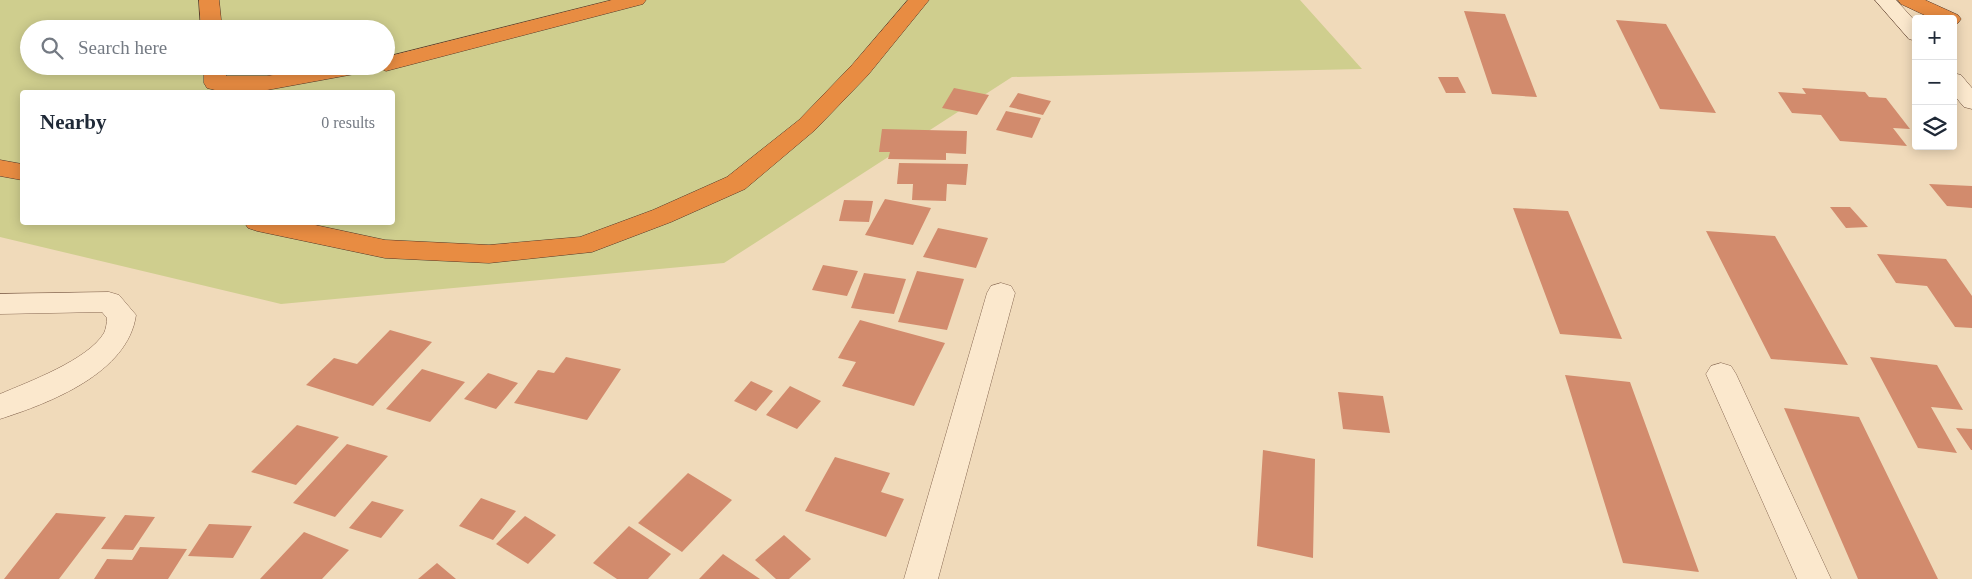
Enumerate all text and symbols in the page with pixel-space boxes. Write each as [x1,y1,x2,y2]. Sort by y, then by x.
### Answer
map controls [1912,15,1957,150]
button: + [1912,15,1957,60]
search box [20,20,395,75]
icon: search [38,34,66,62]
text: Search here [78,37,167,58]
button: − [1912,60,1957,105]
button: layers [1912,105,1957,150]
text: Nearby [40,110,107,134]
text: 0 results [321,114,375,131]

